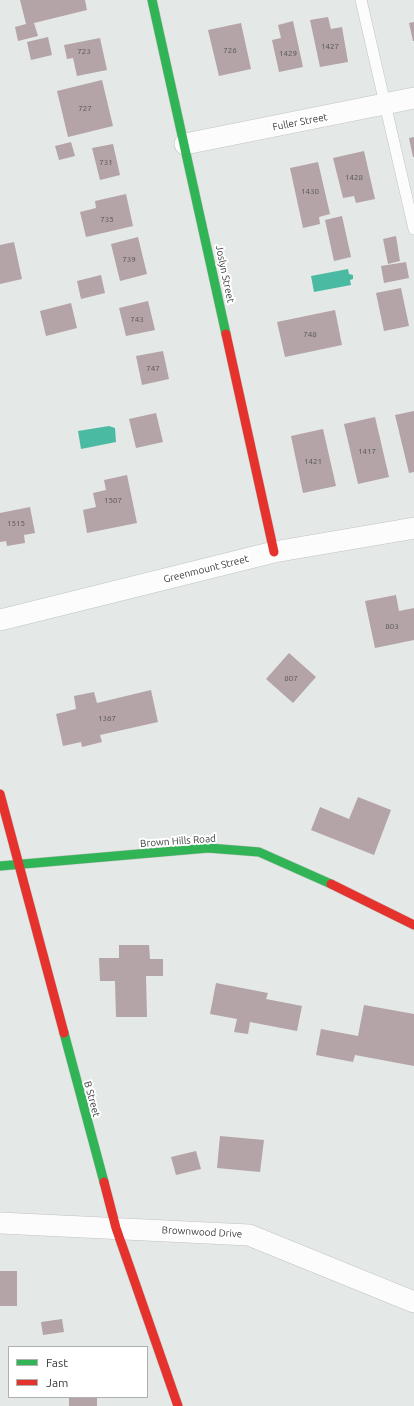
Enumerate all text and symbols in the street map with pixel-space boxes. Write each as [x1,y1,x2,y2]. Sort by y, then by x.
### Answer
house number: 1427 [321,41,339,51]
house number: 726 [223,45,237,55]
house number: 723 [77,46,91,56]
house number: 1429 [279,48,297,58]
house number: 727 [78,103,92,113]
street label: Fuller Street [272,111,328,133]
house number: 731 [99,157,113,167]
house number: 1428 [345,172,363,182]
house number: 1430 [301,186,319,196]
house number: 735 [100,214,114,224]
street label: Joslyn Street [213,244,237,304]
house number: 739 [122,254,136,264]
house number: 743 [130,314,144,324]
house number: 748 [303,329,317,339]
house number: 747 [146,363,160,373]
house number: 1417 [358,446,376,456]
house number: 1421 [304,456,322,466]
house number: 1507 [104,495,122,505]
house number: 1515 [7,518,25,528]
street label: Greenmount Street [162,553,250,585]
house number: 803 [385,621,399,631]
house number: 807 [284,673,298,683]
house number: 1367 [98,713,116,723]
street label: Brown Hills Road [140,832,216,850]
street label: B Street [81,1080,103,1118]
street label: Brownwood Drive [161,1224,243,1240]
legend [8,1346,148,1398]
text: Fast [46,1356,68,1369]
text: Jam [46,1376,68,1389]

